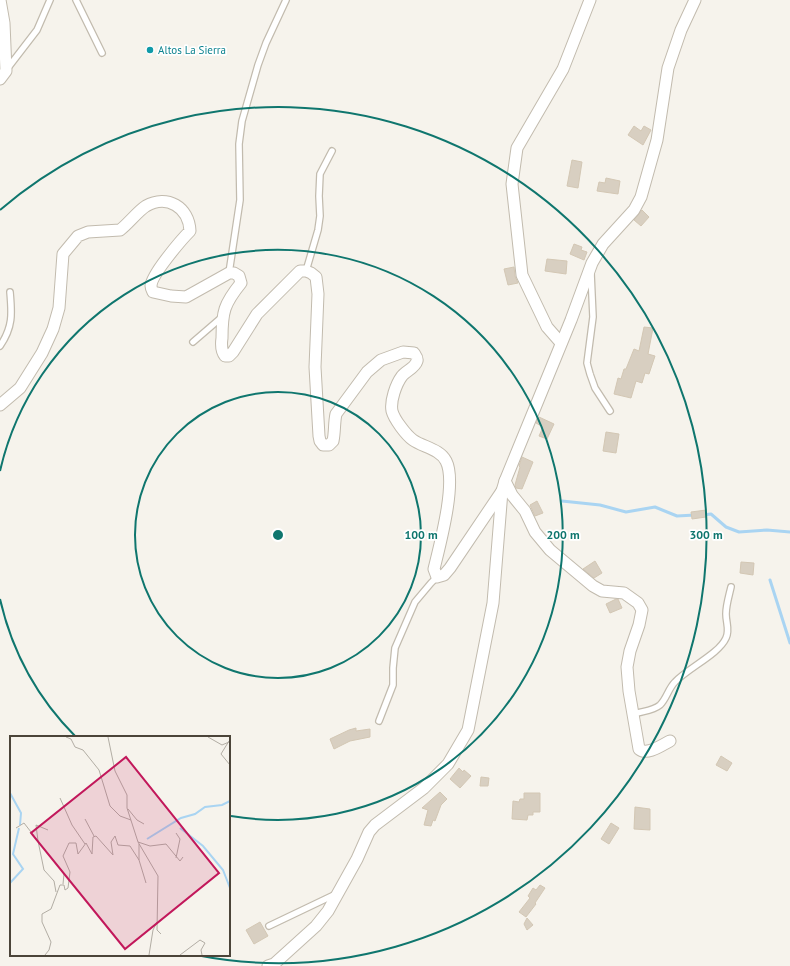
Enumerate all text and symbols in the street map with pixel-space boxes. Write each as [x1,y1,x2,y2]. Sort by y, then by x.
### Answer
place label: Altos La Sierra [158,43,226,57]
marker: Altos La Sierra [145,45,155,55]
text: 100 m [404,527,438,542]
text: 200 m [546,527,580,542]
text: 300 m [689,527,723,542]
centre of rings [271,528,285,542]
inset map [10,736,230,956]

